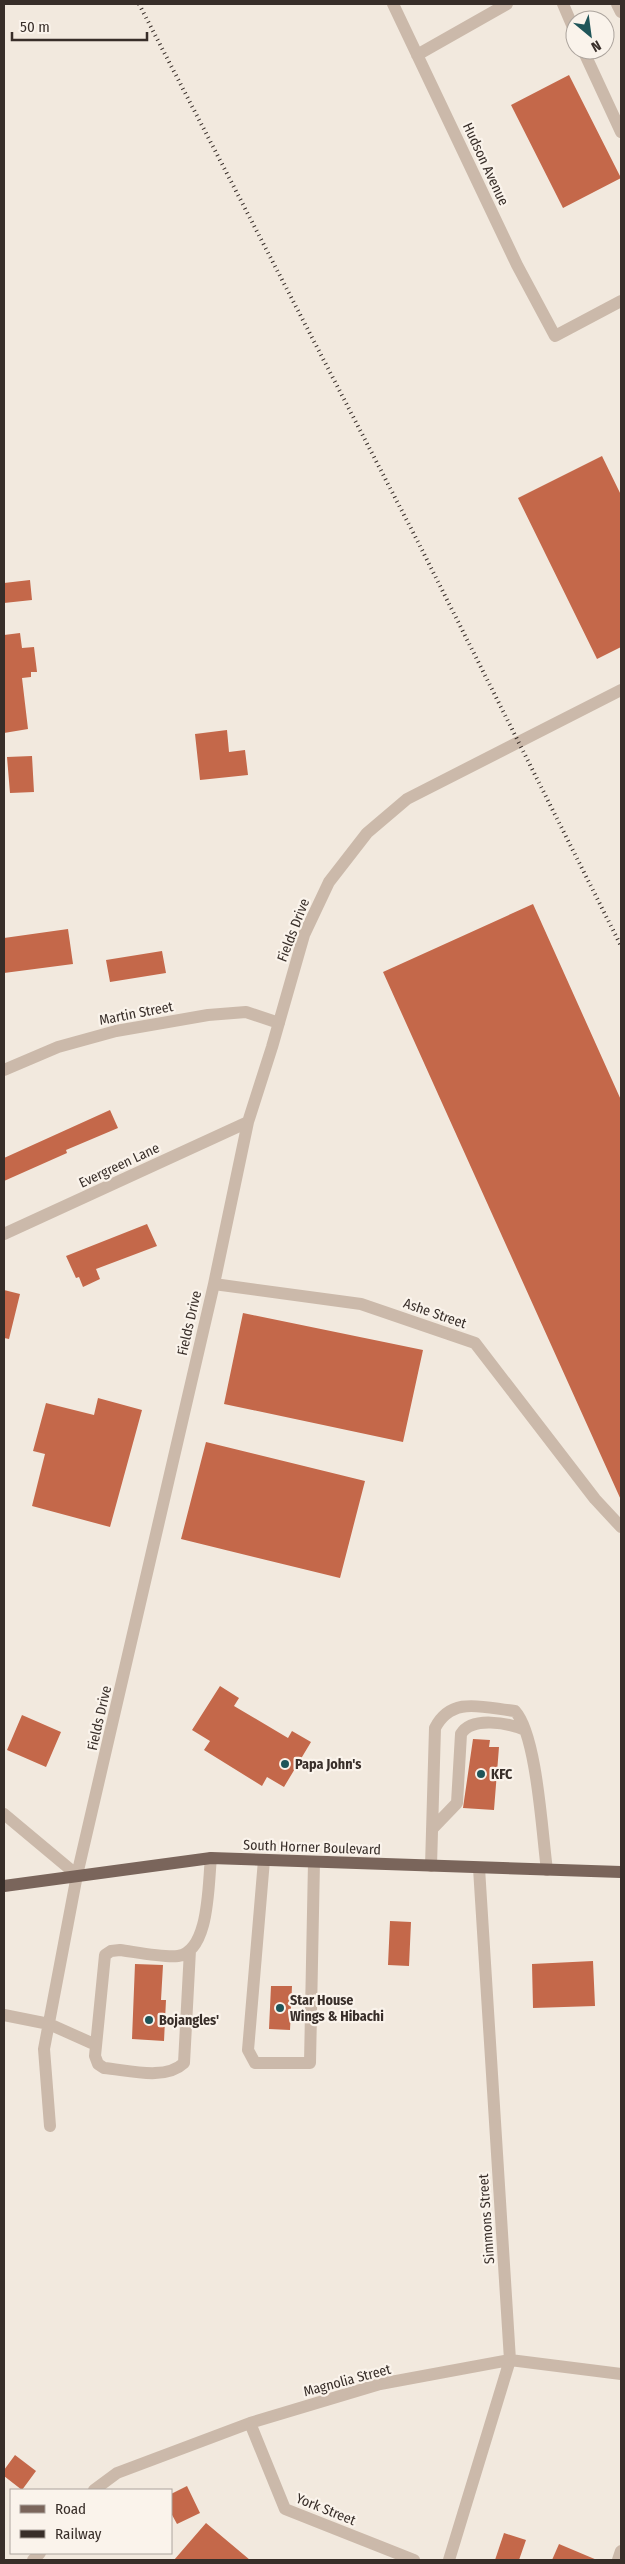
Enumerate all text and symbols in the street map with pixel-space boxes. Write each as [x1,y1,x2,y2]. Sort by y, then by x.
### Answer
scale bar [12,10,148,42]
north arrow [565,10,615,60]
text: 50 m [20,18,50,36]
text: N [588,36,604,55]
street label: Hudson Avenue [459,120,512,208]
street label: Fields Drive [274,896,313,964]
street label: Martin Street [98,998,175,1029]
street label: Evergreen Lane [76,1139,162,1192]
street label: Fields Drive [174,1289,205,1357]
street label: Ashe Street [401,1295,469,1332]
street label: Fields Drive [84,1684,115,1752]
place label: Papa John's [295,1756,361,1773]
marker: Papa John's [279,1758,291,1770]
place label: KFC [491,1766,513,1783]
marker: KFC [475,1768,487,1780]
street label: South Horner Boulevard [243,1837,381,1858]
place label: Star House Wings & Hibachi [290,1992,384,2025]
marker: Star House Wings & Hibachi [274,2002,286,2014]
place label: Bojangles' [159,2012,219,2029]
marker: Bojangles' [143,2014,155,2026]
street label: Simmons Street [475,2173,498,2265]
street label: Magnolia Street [302,2361,393,2400]
legend [10,2489,172,2554]
street label: York Street [294,2490,358,2529]
text: Road [55,2500,86,2518]
text: Railway [55,2525,102,2543]

